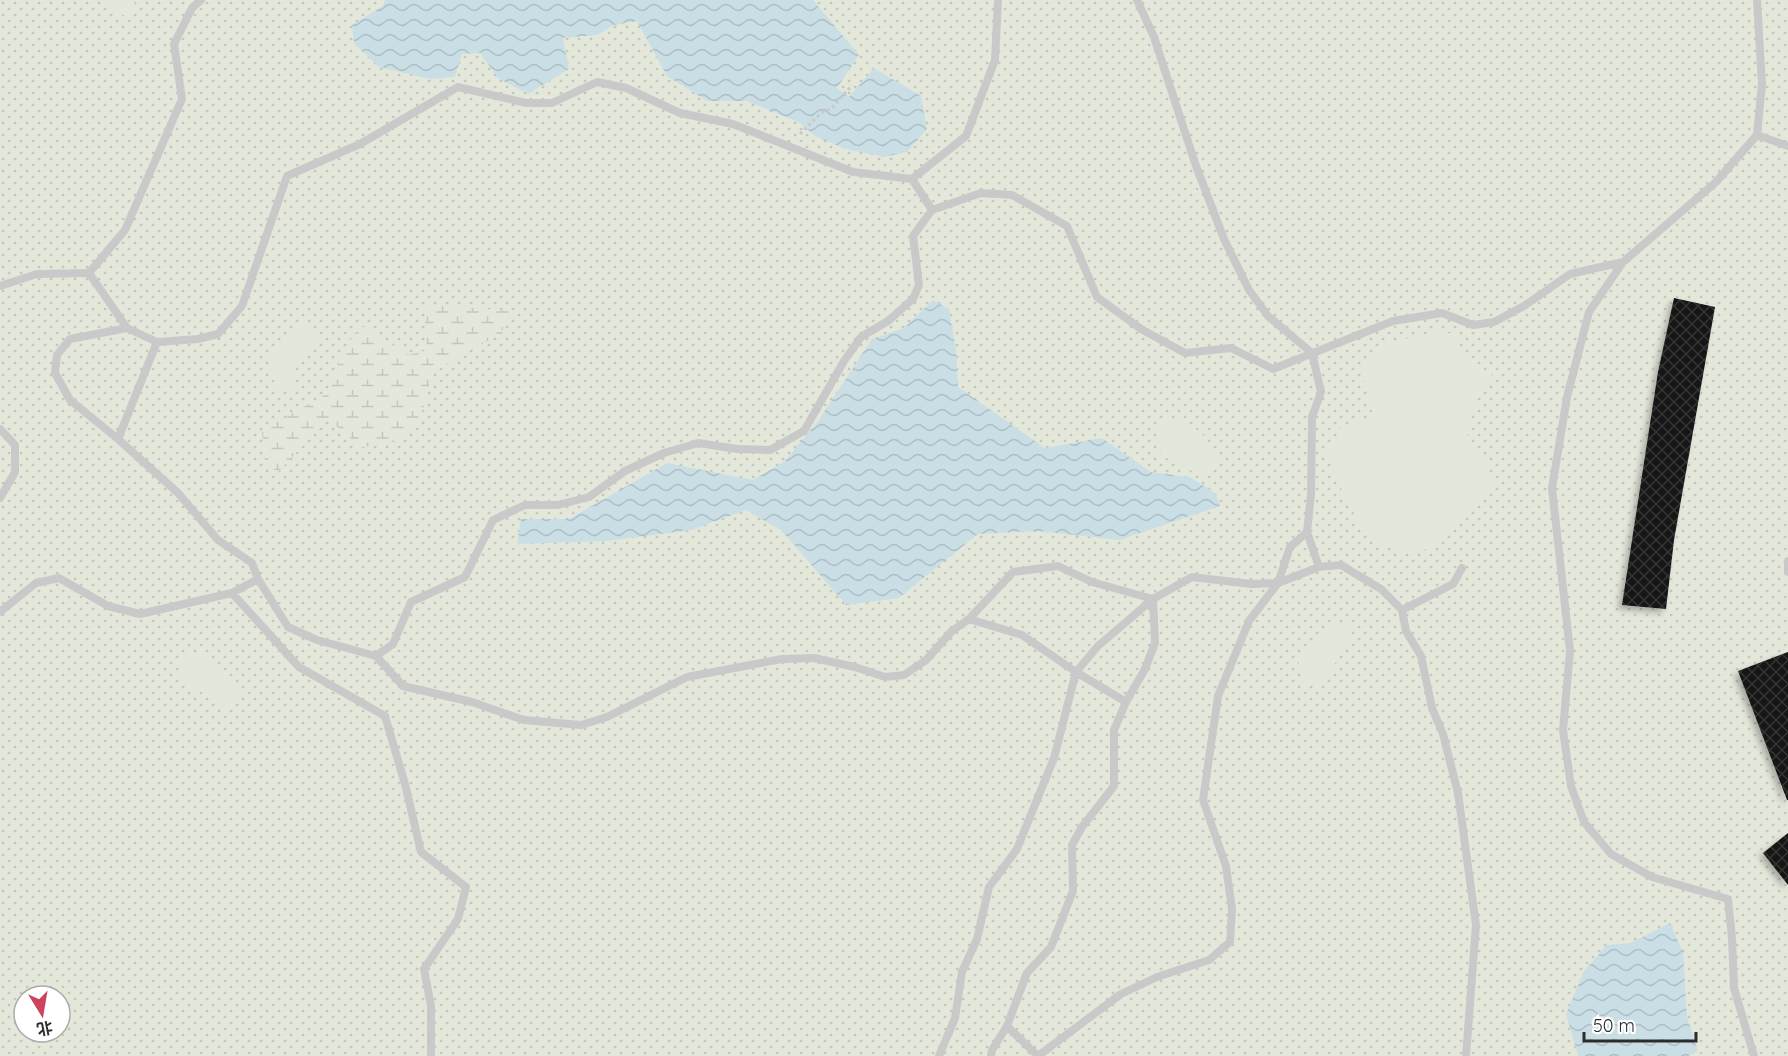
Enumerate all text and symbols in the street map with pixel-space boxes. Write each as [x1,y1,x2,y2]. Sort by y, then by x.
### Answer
north arrow [12,984,72,1044]
scale bar [1584,1005,1696,1043]
text: 50 m [1593,1014,1635,1037]
text: 北 [35,1017,55,1040]

